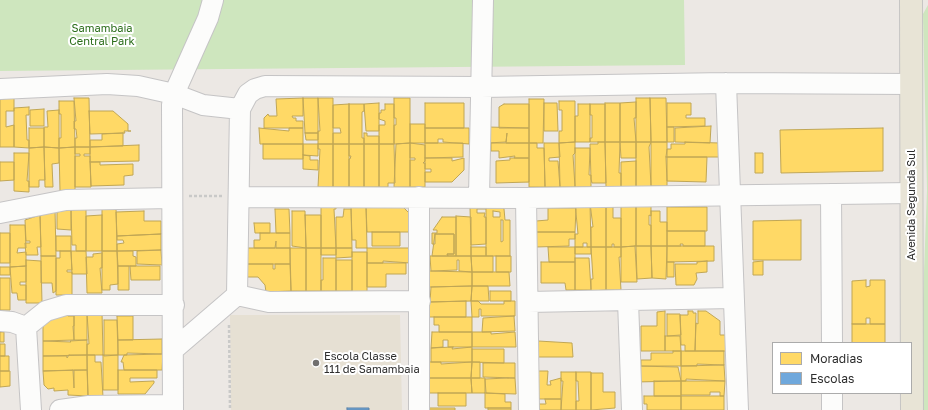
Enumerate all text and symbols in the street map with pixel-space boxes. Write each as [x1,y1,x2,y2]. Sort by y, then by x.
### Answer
park label: Samambaia Central Park [69,22,135,48]
street label: Avenida Segunda Sul [905,149,919,261]
legend [772,342,912,394]
place label: Escola Classe 111 de Samambaia [324,350,420,376]
text: Moradias [810,351,863,366]
marker: Escola Classe 111 de Samambaia [311,358,321,368]
text: Escolas [810,371,854,386]

